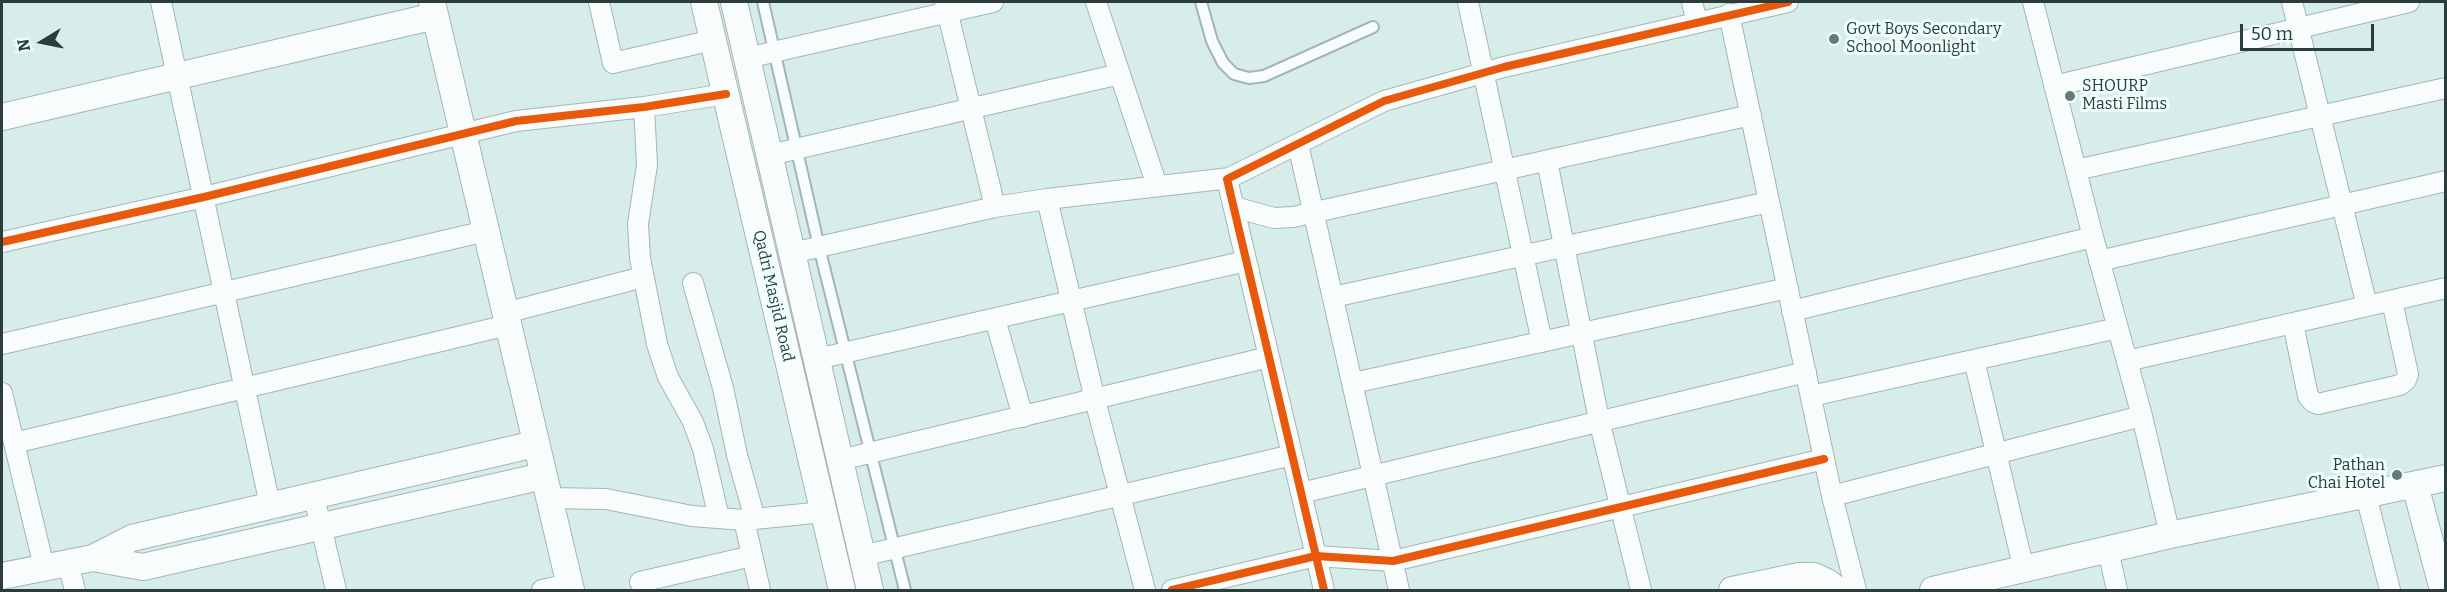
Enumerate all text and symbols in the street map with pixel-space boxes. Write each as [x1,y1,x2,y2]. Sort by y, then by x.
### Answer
north arrow [12,12,72,72]
scale bar [2243,12,2376,50]
place label: Govt Boys Secondary School Moonlight [1846,20,2001,58]
text: 50 m [2251,23,2293,45]
marker: Govt Boys Secondary School Moonlight [1827,32,1841,46]
text: N [13,37,34,53]
place label: SHOURP Masti Films [2082,77,2167,115]
marker: SHOURP Masti Films [2063,89,2077,103]
street label: Qadri Masjid Road [749,228,797,364]
place label: Pathan Chai Hotel [2308,456,2385,494]
marker: Pathan Chai Hotel [2390,468,2404,482]

